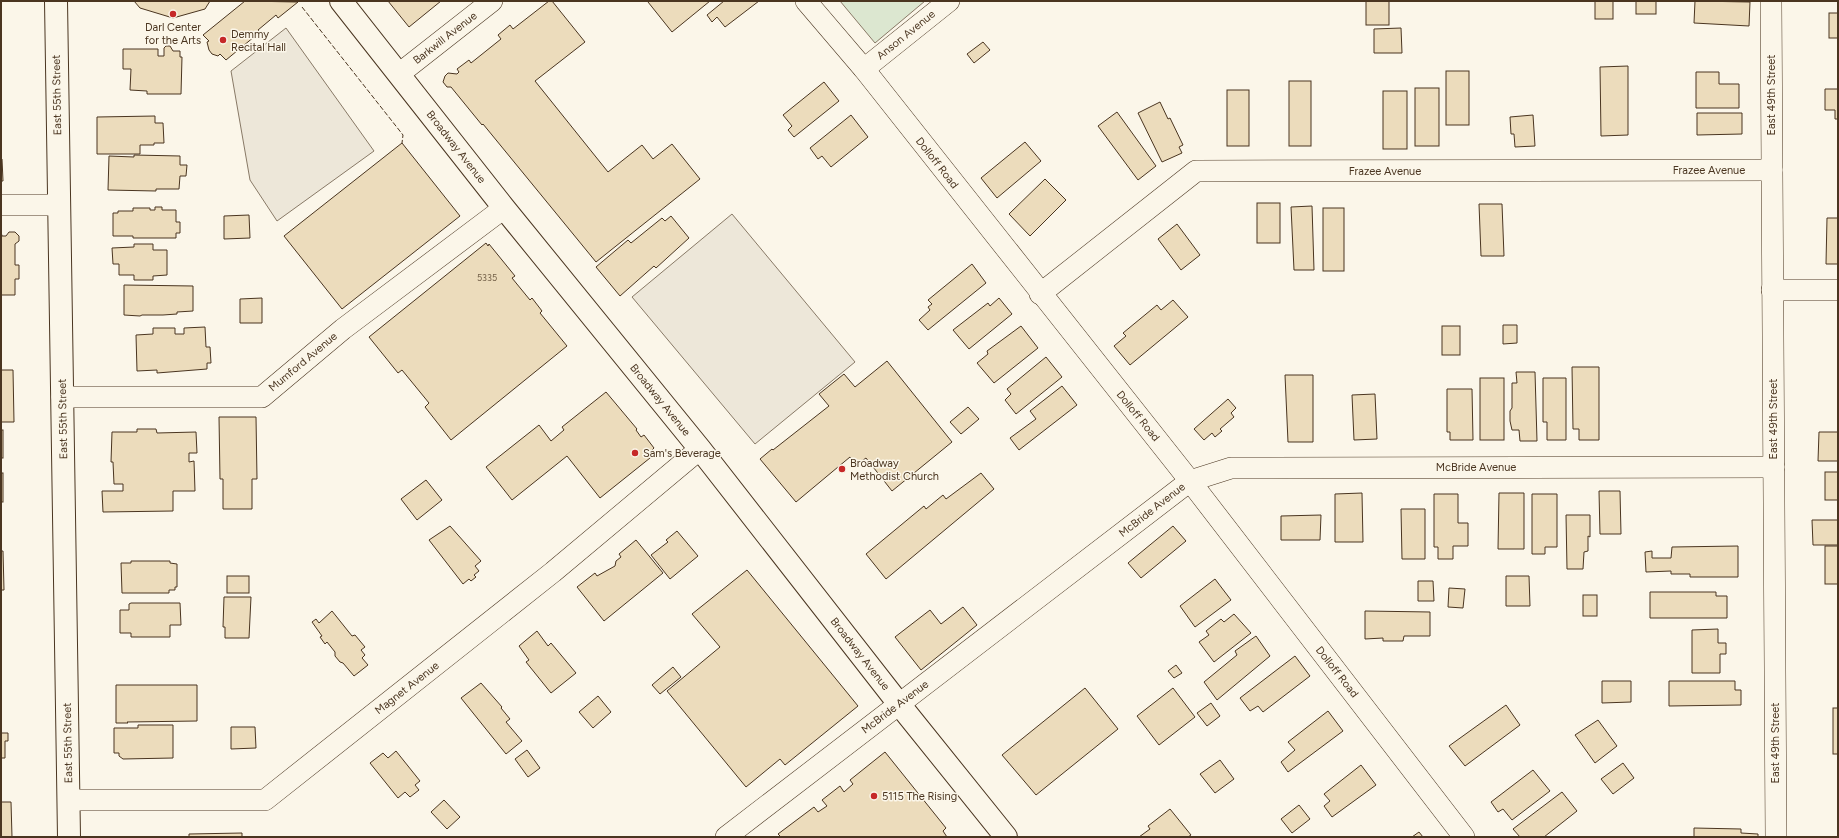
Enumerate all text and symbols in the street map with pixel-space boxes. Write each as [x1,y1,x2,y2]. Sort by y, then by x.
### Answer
street label: Anson Avenue [874,8,938,62]
marker: Darl Center for the Arts [168,9,178,19]
street label: Barkwill Avenue [411,9,479,67]
place label: Darl Center for the Arts [145,21,201,47]
place label: Demmy Recital Hall [231,28,286,54]
marker: Demmy Recital Hall [218,35,228,45]
street label: East 55th Street [50,55,64,135]
street label: East 49th Street [1765,55,1778,136]
street label: Broadway Avenue [424,108,488,186]
street label: Dolloff Road [913,135,961,191]
street label: Frazee Avenue [1673,164,1745,177]
street label: Frazee Avenue [1349,165,1421,178]
house number: 5335 [477,272,497,283]
street label: Mumford Avenue [266,330,340,394]
street label: Broadway Avenue [627,361,693,439]
street label: East 55th Street [56,379,70,459]
street label: East 49th Street [1767,379,1780,460]
street label: Dolloff Road [1114,388,1162,444]
place label: Sam's Beverage [643,447,721,460]
marker: Sam's Beverage [630,448,640,458]
place label: Broadway Methodist Church [850,457,939,483]
street label: McBride Avenue [1436,461,1516,474]
marker: Broadway Methodist Church [837,464,847,474]
street label: McBride Avenue [1116,480,1188,540]
street label: Broadway Avenue [828,615,892,693]
street label: Dolloff Road [1313,644,1361,700]
street label: Magnet Avenue [372,659,442,717]
street label: McBride Avenue [859,678,931,736]
street label: East 55th Street [61,703,75,783]
street label: East 49th Street [1769,703,1782,784]
place label: 5115 The Rising [882,790,957,803]
marker: 5115 The Rising [869,791,879,801]

